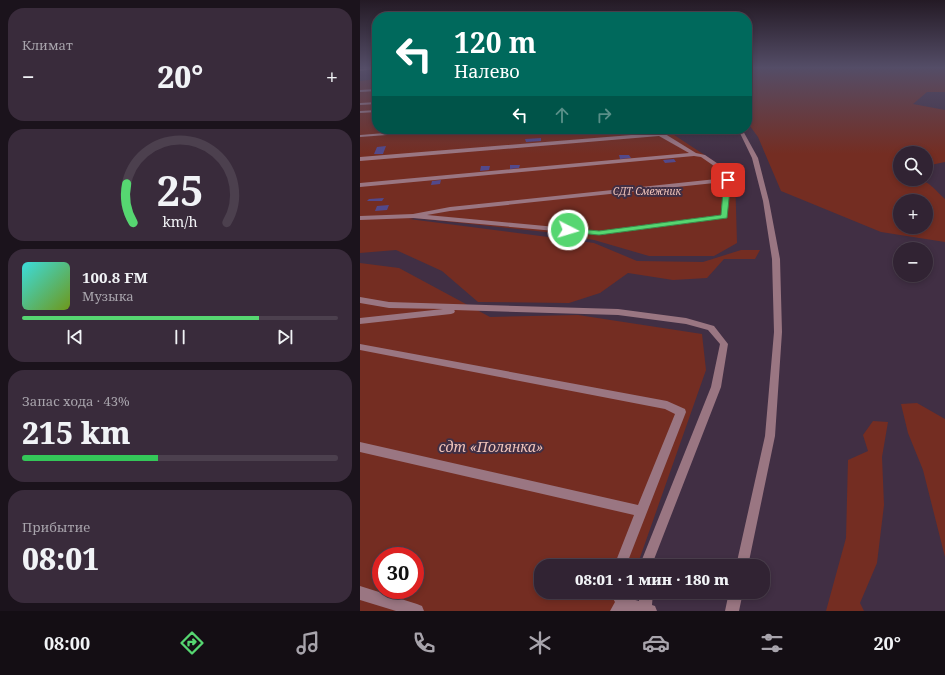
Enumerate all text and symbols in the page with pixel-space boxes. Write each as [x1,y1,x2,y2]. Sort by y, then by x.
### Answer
text: 120 m [454,23,536,61]
icon: left [388,28,440,80]
text: Климат [22,36,73,54]
text: 20° [157,56,203,97]
text: Налево [454,59,520,83]
text: − [22,61,35,91]
text: + [326,61,338,91]
icon: left [509,104,531,126]
icon: ahead [551,104,573,126]
icon: right [593,104,615,126]
map controls [893,146,933,282]
button: search [893,146,933,186]
text: 25 [156,162,204,218]
pin [711,163,745,197]
icon: arrive [717,169,739,191]
park label: СДТ Смежник [613,184,681,198]
button: + [893,194,933,234]
position arrow [547,209,589,251]
text: km/h [162,211,198,230]
button: − [893,242,933,282]
text: 100.8 FM [82,267,148,287]
text: Музыка [82,287,134,305]
icon: previous [64,326,86,348]
icon: pause [169,326,191,348]
icon: next [274,326,296,348]
text: Запас хода · 43% [22,392,130,410]
text: 215 km [22,412,131,453]
park label: сдт «Полянка» [439,437,543,456]
text: Прибытие [22,518,90,536]
text: 08:01 [22,538,99,579]
speed limit sign: 30 [372,547,424,599]
text: 08:01 · 1 мин · 180 m [575,569,729,589]
icon: directions [178,629,206,657]
icon: music [294,629,322,657]
icon: phone [410,629,438,657]
icon: climate [526,629,554,657]
icon: car [642,629,670,657]
icon: filters [758,629,786,657]
text: 08:00 [44,631,90,655]
text: 20° [873,631,901,655]

